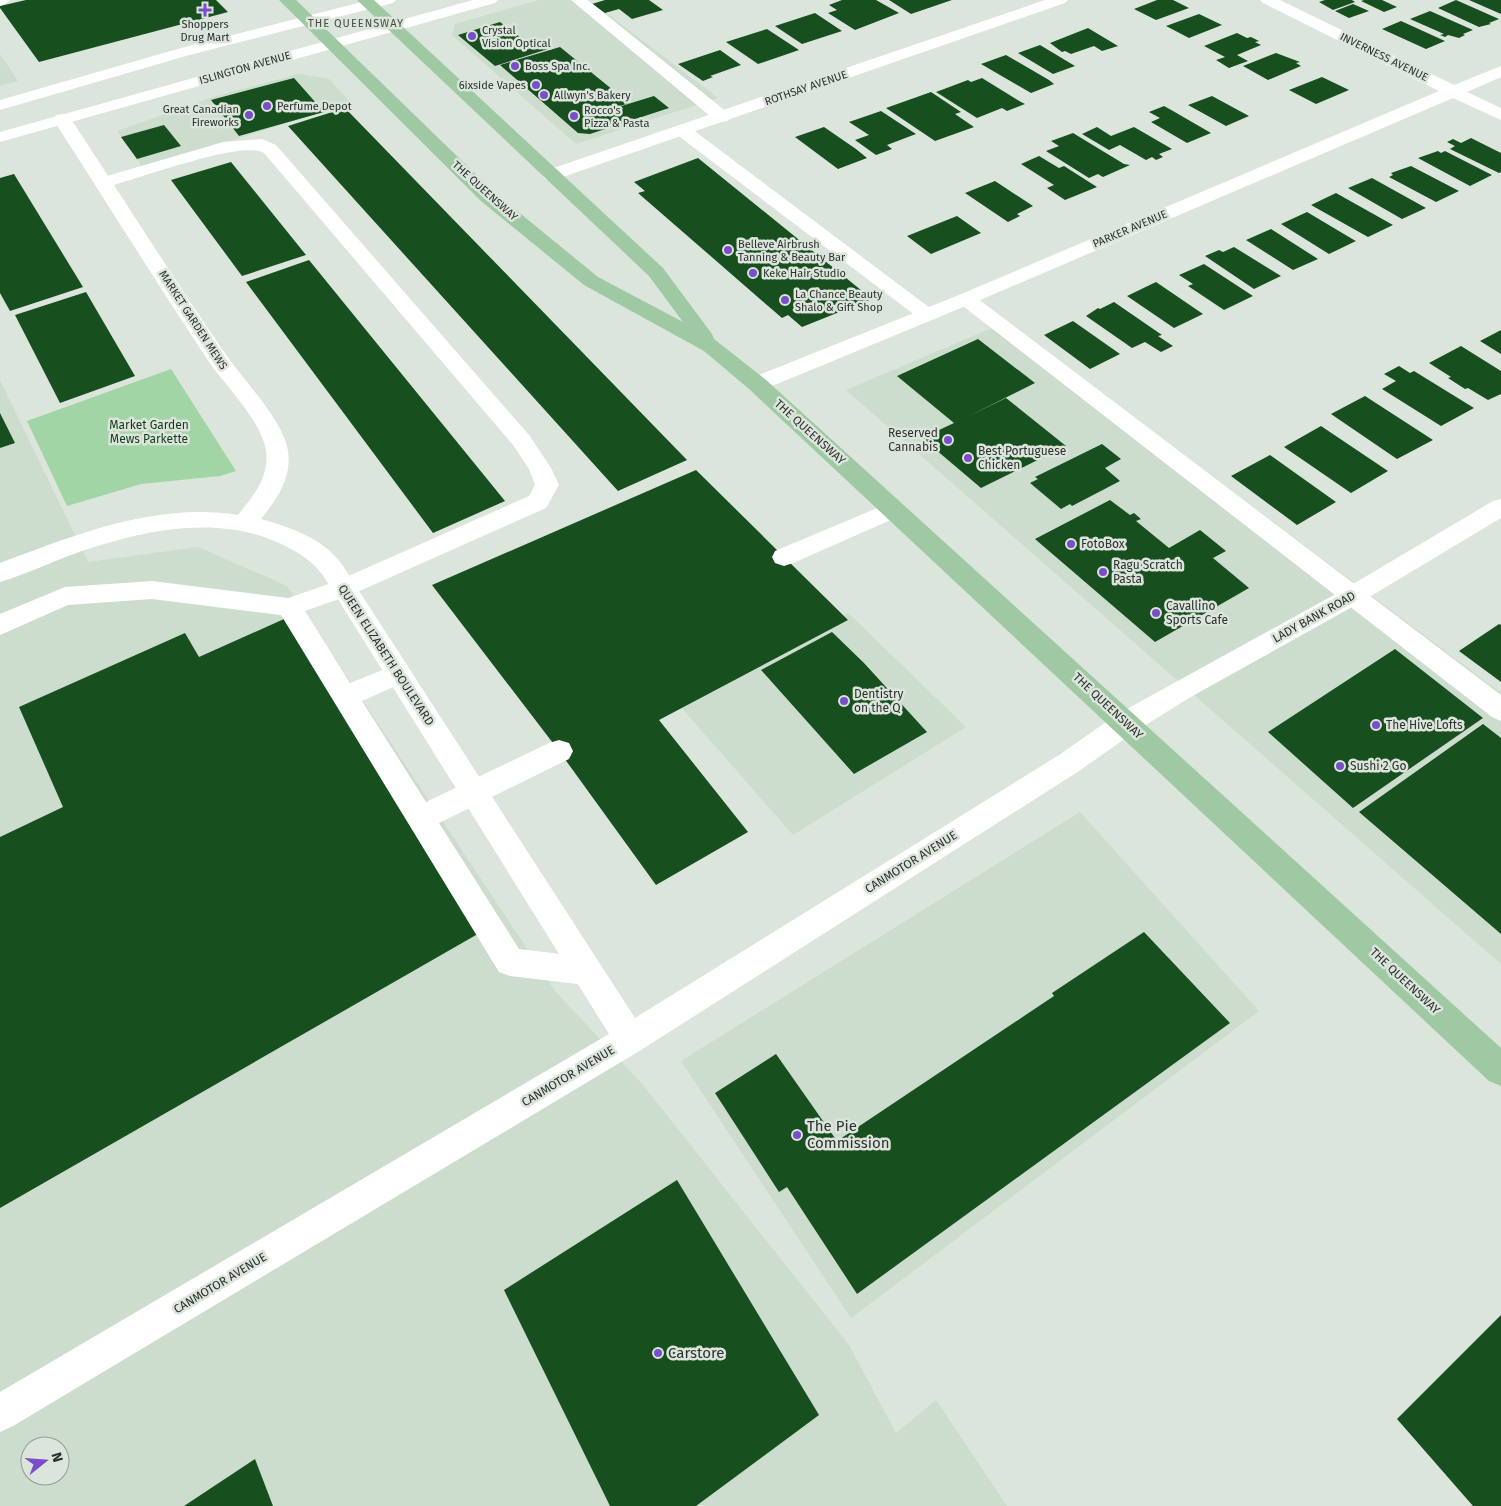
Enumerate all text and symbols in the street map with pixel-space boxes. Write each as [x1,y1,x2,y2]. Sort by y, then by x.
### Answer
marker: Shoppers Drug Mart [199,4,211,16]
district label: THE QUEENSWAY [308,17,404,30]
place label: Shoppers Drug Mart [180,18,230,44]
place label: Crystal Vision Optical [482,24,551,50]
marker: Crystal Vision Optical [466,30,478,42]
street label: INVERNESS AVENUE [1338,30,1430,84]
street label: ISLINGTON AVENUE [198,49,292,87]
marker: Boss Spa Inc. [509,60,521,72]
place label: Boss Spa Inc. [525,60,591,73]
street label: ROTHSAY AVENUE [763,68,849,108]
place label: 6ixside Vapes [459,79,526,92]
marker: 6ixside Vapes [530,79,542,91]
marker: Allwyn's Bakery [538,89,550,101]
place label: Allwyn's Bakery [554,89,631,102]
marker: Perfume Depot [261,100,273,112]
place label: Perfume Depot [277,100,352,113]
place label: Great Canadian Fireworks [163,103,239,129]
place label: Rocco's Pizza & Pasta [584,104,649,130]
marker: Great Canadian Fireworks [243,109,255,121]
marker: Rocco's Pizza & Pasta [568,110,580,122]
street label: THE QUEENSWAY [450,158,520,224]
street label: PARKER AVENUE [1091,207,1169,251]
place label: Belleve Airbrush Tanning & Beauty Bar [738,238,846,264]
marker: Belleve Airbrush Tanning & Beauty Bar [722,244,734,256]
marker: Keke Hair Studio [747,267,759,279]
place label: Keke Hair Studio [763,267,846,280]
street label: MARKET GARDEN MEWS [156,268,230,372]
place label: La Chance Beauty Shalo & Gift Shop [795,288,883,314]
marker: La Chance Beauty Shalo & Gift Shop [779,294,791,306]
street label: THE QUEENSWAY [772,397,849,468]
park label: Market Garden Mews Parkette [109,418,189,446]
place label: Reserved Cannabis [888,426,938,454]
marker: Reserved Cannabis [942,434,954,446]
place label: Best Portuguese Chicken [978,444,1066,472]
marker: Best Portuguese Chicken [962,452,974,464]
place label: FotoBox [1081,537,1125,551]
marker: FotoBox [1065,538,1077,550]
place label: Ragu Scratch Pasta [1113,558,1183,586]
marker: Ragu Scratch Pasta [1097,566,1109,578]
street label: QUEEN ELIZABETH BOULEVARD [335,582,437,728]
street label: LADY BANK ROAD [1270,588,1358,646]
place label: Cavallino Sports Cafe [1166,599,1228,627]
marker: Cavallino Sports Cafe [1150,607,1162,619]
street label: THE QUEENSWAY [1070,670,1146,742]
place label: Dentistry on the Q [854,687,904,715]
marker: Dentistry on the Q [838,695,850,707]
place label: The Hive Lofts [1386,718,1463,732]
marker: The Hive Lofts [1370,719,1382,731]
place label: Sushi 2 Go [1350,759,1406,773]
marker: Sushi 2 Go [1334,760,1346,772]
street label: CANMOTOR AVENUE [862,828,960,896]
street label: THE QUEENSWAY [1367,945,1443,1017]
street label: CANMOTOR AVENUE [519,1043,617,1109]
place label: The Pie Commission [807,1117,889,1152]
marker: The Pie Commission [791,1129,803,1141]
street label: CANMOTOR AVENUE [171,1250,269,1316]
place label: Carstore [668,1344,724,1362]
marker: Carstore [652,1347,664,1359]
north arrow [20,1436,70,1486]
text: N [47,1450,66,1464]

